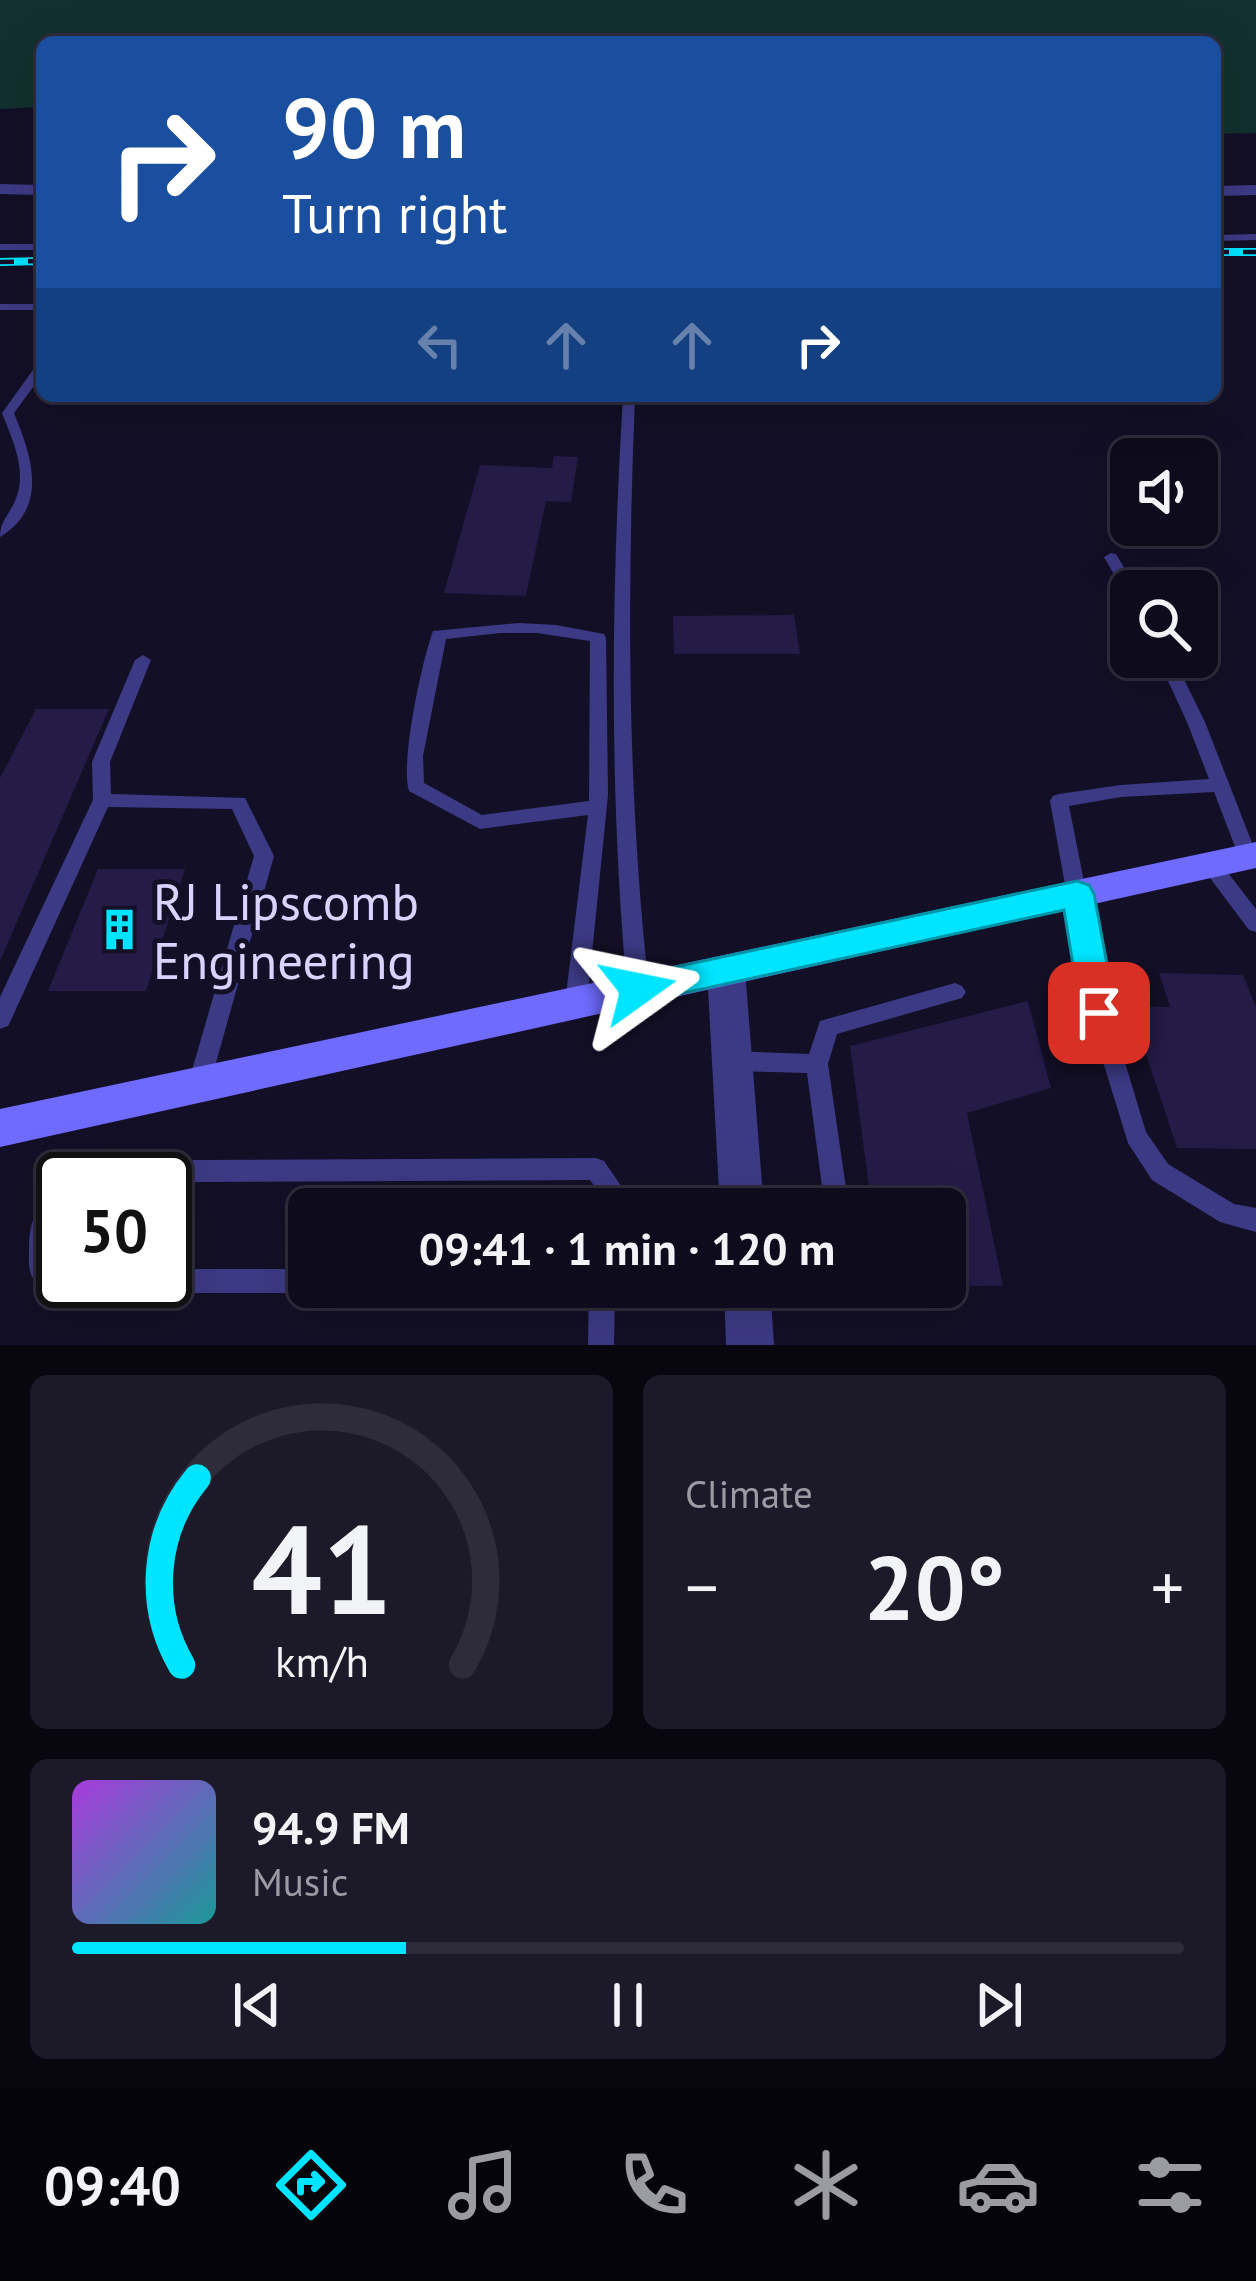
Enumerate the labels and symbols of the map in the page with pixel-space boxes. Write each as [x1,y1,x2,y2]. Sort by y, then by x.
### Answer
place label: RJ Lipscomb Engineering [153,868,419,993]
building icon: RJ Lipscomb Engineering [96,907,142,953]
position arrow [575,926,701,1052]
pin [1048,962,1150,1064]
speed limit sign: 50 [36,1152,192,1308]

